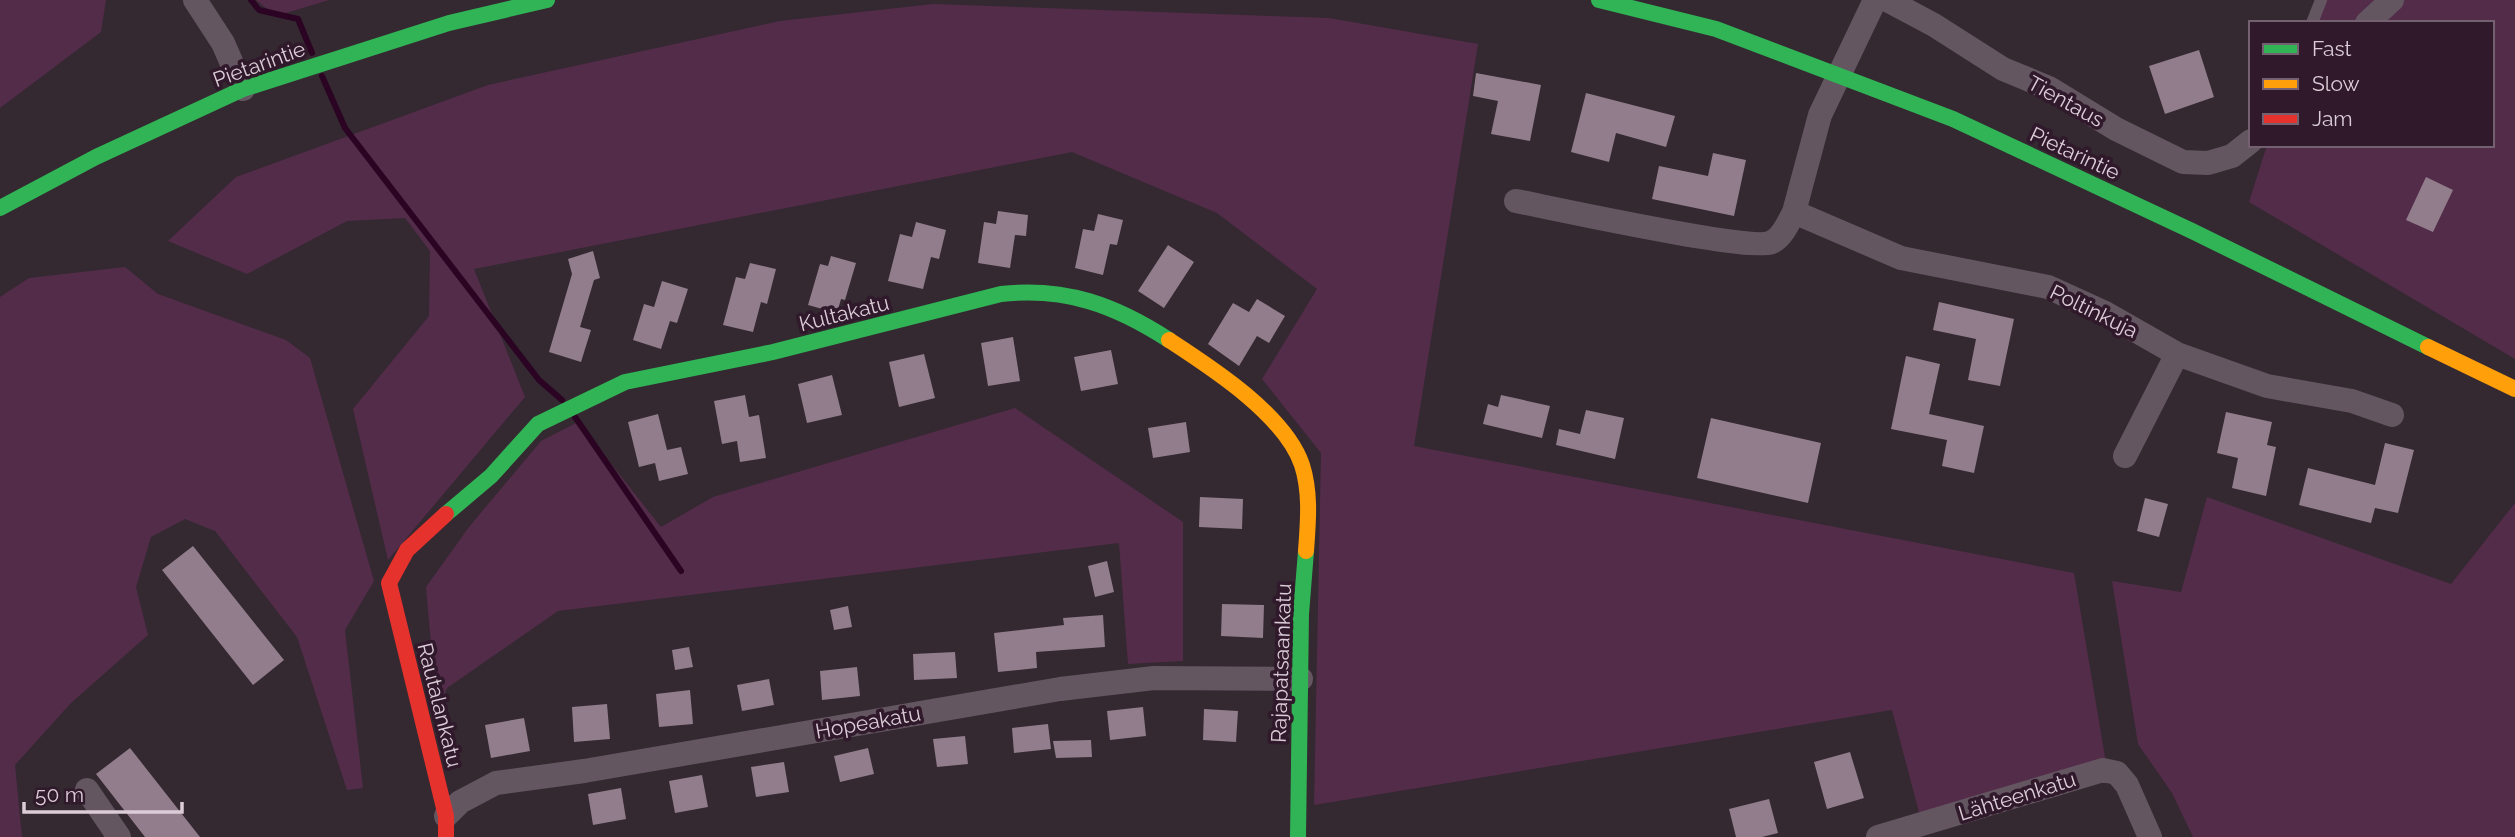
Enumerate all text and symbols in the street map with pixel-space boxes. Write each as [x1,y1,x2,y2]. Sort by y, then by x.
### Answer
legend [2249,21,2494,147]
street label: Pietarintie [209,36,309,92]
text: Fast [2312,36,2352,61]
street label: Tientaus [2024,70,2108,132]
text: Slow [2312,71,2360,96]
text: Jam [2312,106,2353,131]
street label: Pietarintie [2026,121,2124,185]
street label: Poltinkuja [2046,279,2142,343]
street label: Kultakatu [796,290,892,336]
street label: Rajapatsaankatu [1266,583,1296,743]
street label: Rautalankatu [412,640,468,770]
street label: Hopeakatu [813,700,923,744]
street label: Lähteenkatu [1955,766,2079,826]
scale bar [24,770,182,814]
text: 50 m [35,782,84,807]

